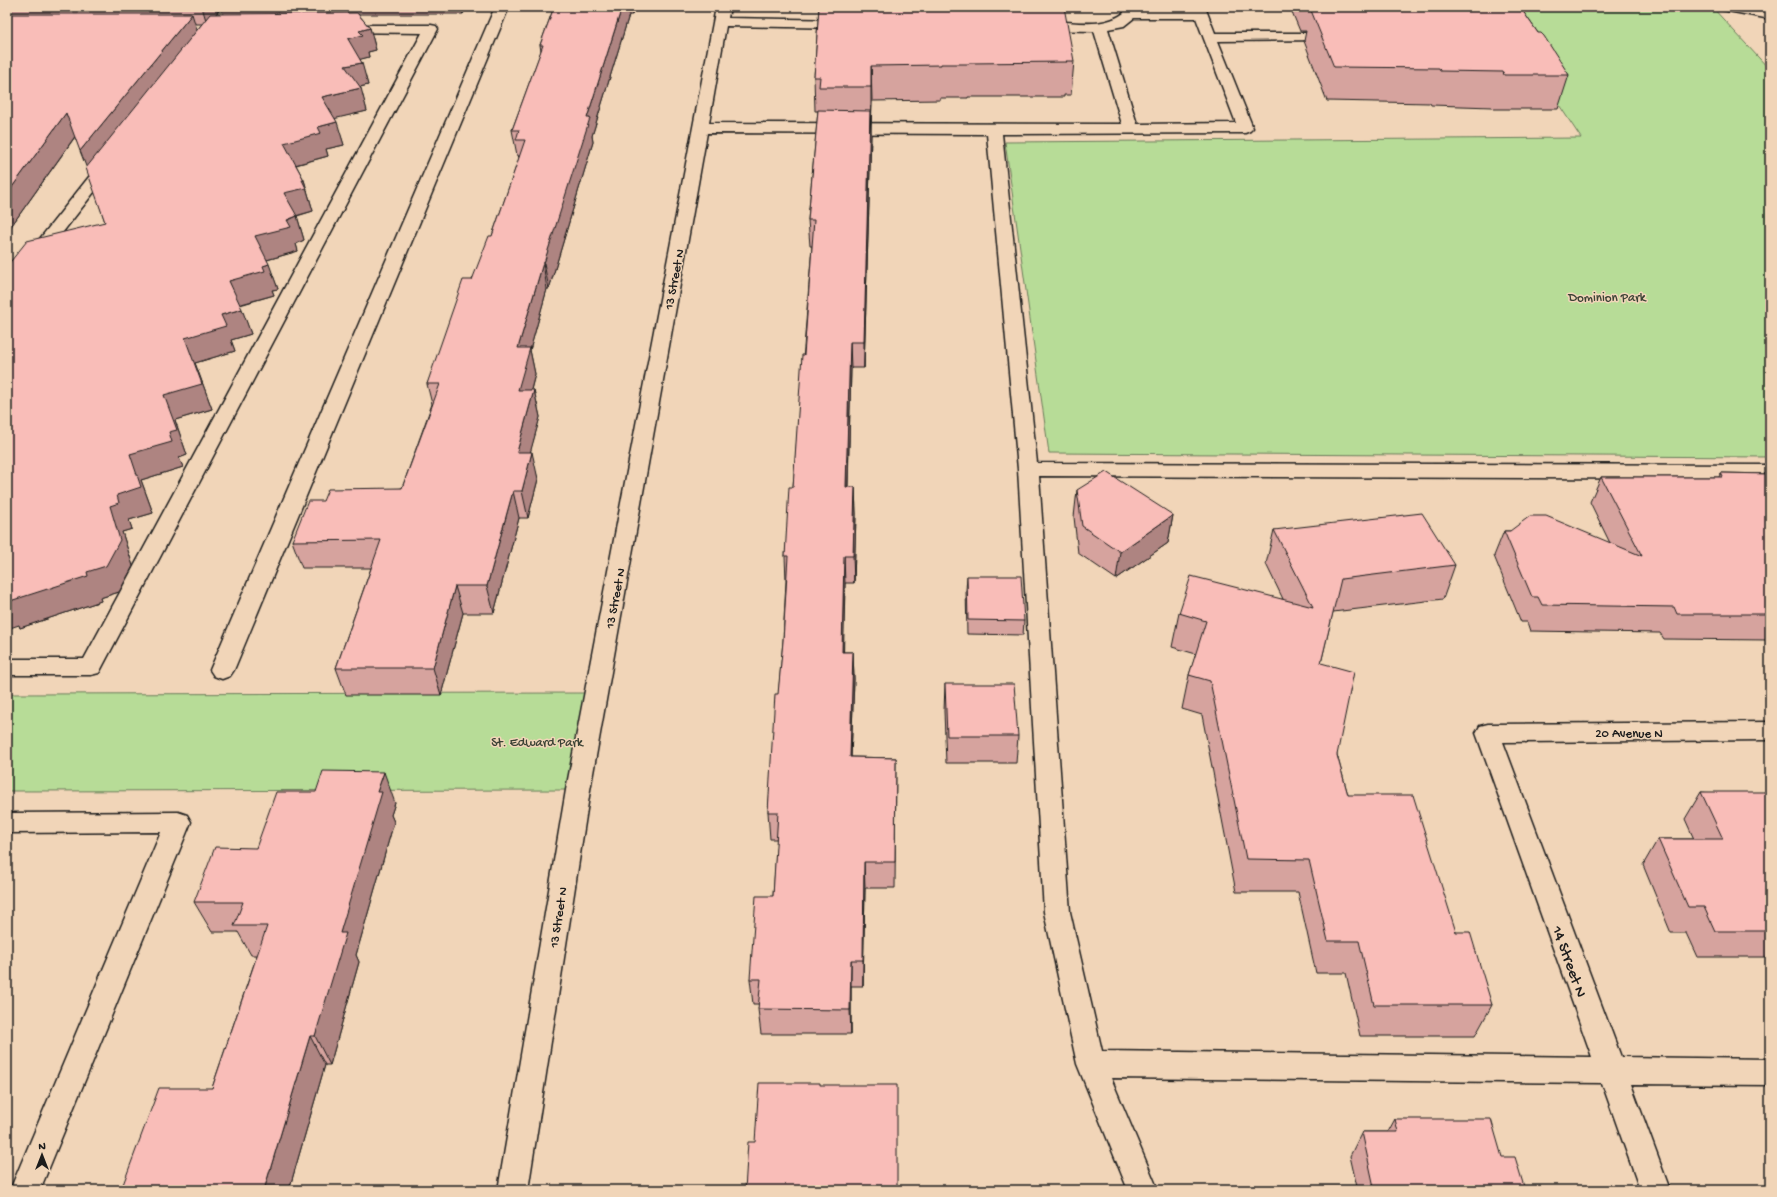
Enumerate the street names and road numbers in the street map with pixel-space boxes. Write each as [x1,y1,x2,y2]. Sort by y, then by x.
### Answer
street label: 13 Street N [662,248,689,312]
street label: 13 Street N [603,567,630,631]
street label: 20 Avenue N [1595,727,1663,742]
street label: 13 Street N [547,886,572,950]
street label: 14 Street N [1546,923,1589,1001]

